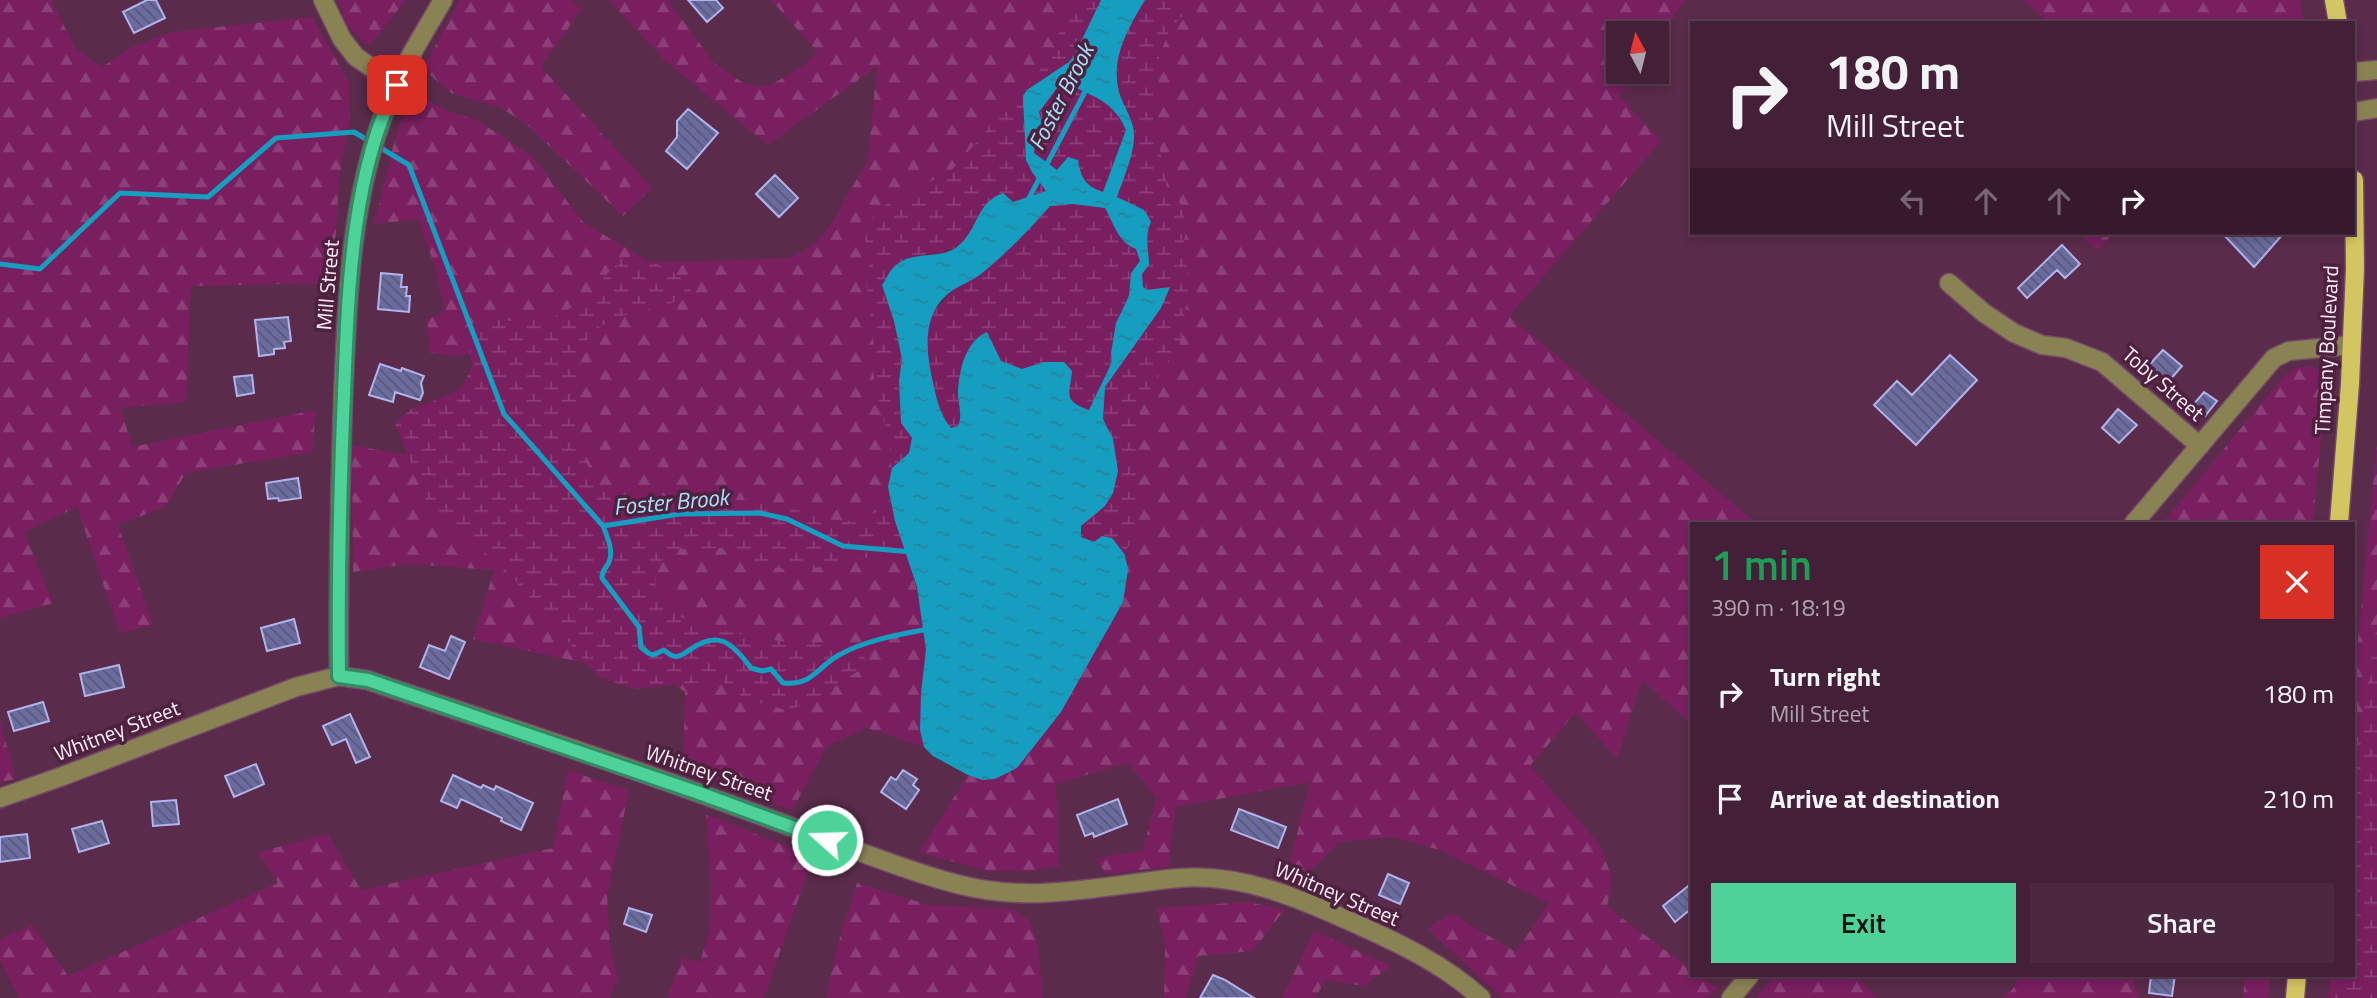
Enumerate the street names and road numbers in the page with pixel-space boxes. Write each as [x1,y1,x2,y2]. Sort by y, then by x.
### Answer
street label: Mill Street [307,238,347,331]
street label: Timpany Boulevard [2306,264,2346,436]
street label: Toby Street [2115,338,2212,429]
street label: Whitney Street [49,691,185,769]
street label: Whitney Street [641,735,778,809]
street label: Whitney Street [1270,852,1405,934]

